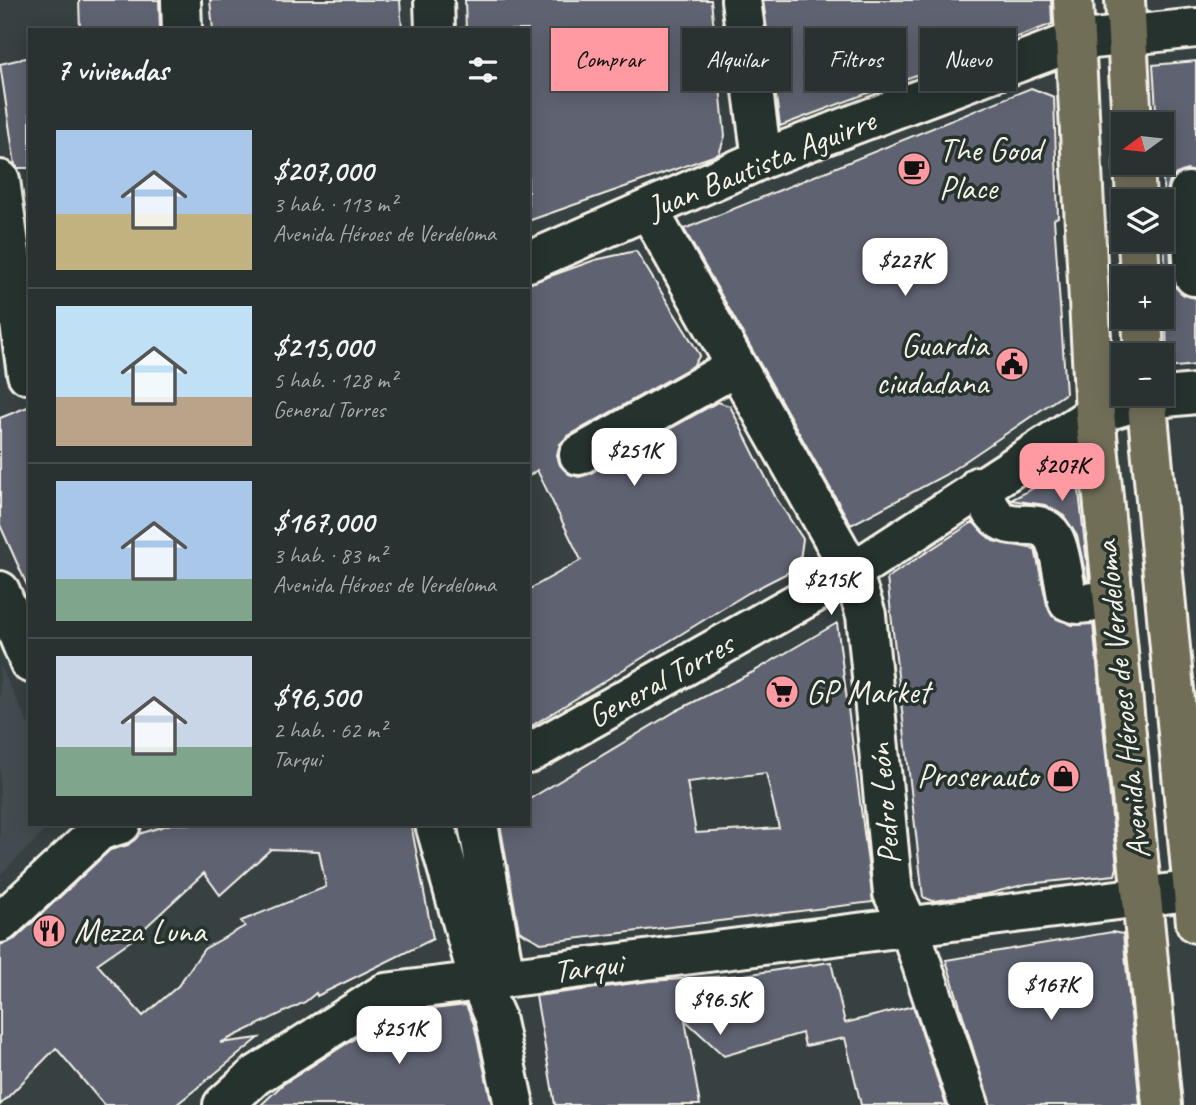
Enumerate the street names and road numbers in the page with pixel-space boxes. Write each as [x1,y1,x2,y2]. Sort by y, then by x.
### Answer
street label: Juan Bautista Aguirre [639,98,883,230]
street label: Avenida Héroes de Verdeloma [1084,536,1160,861]
street label: General Torres [579,621,743,737]
street label: Pedro León [858,741,910,866]
street label: Tarqui [551,941,629,992]

